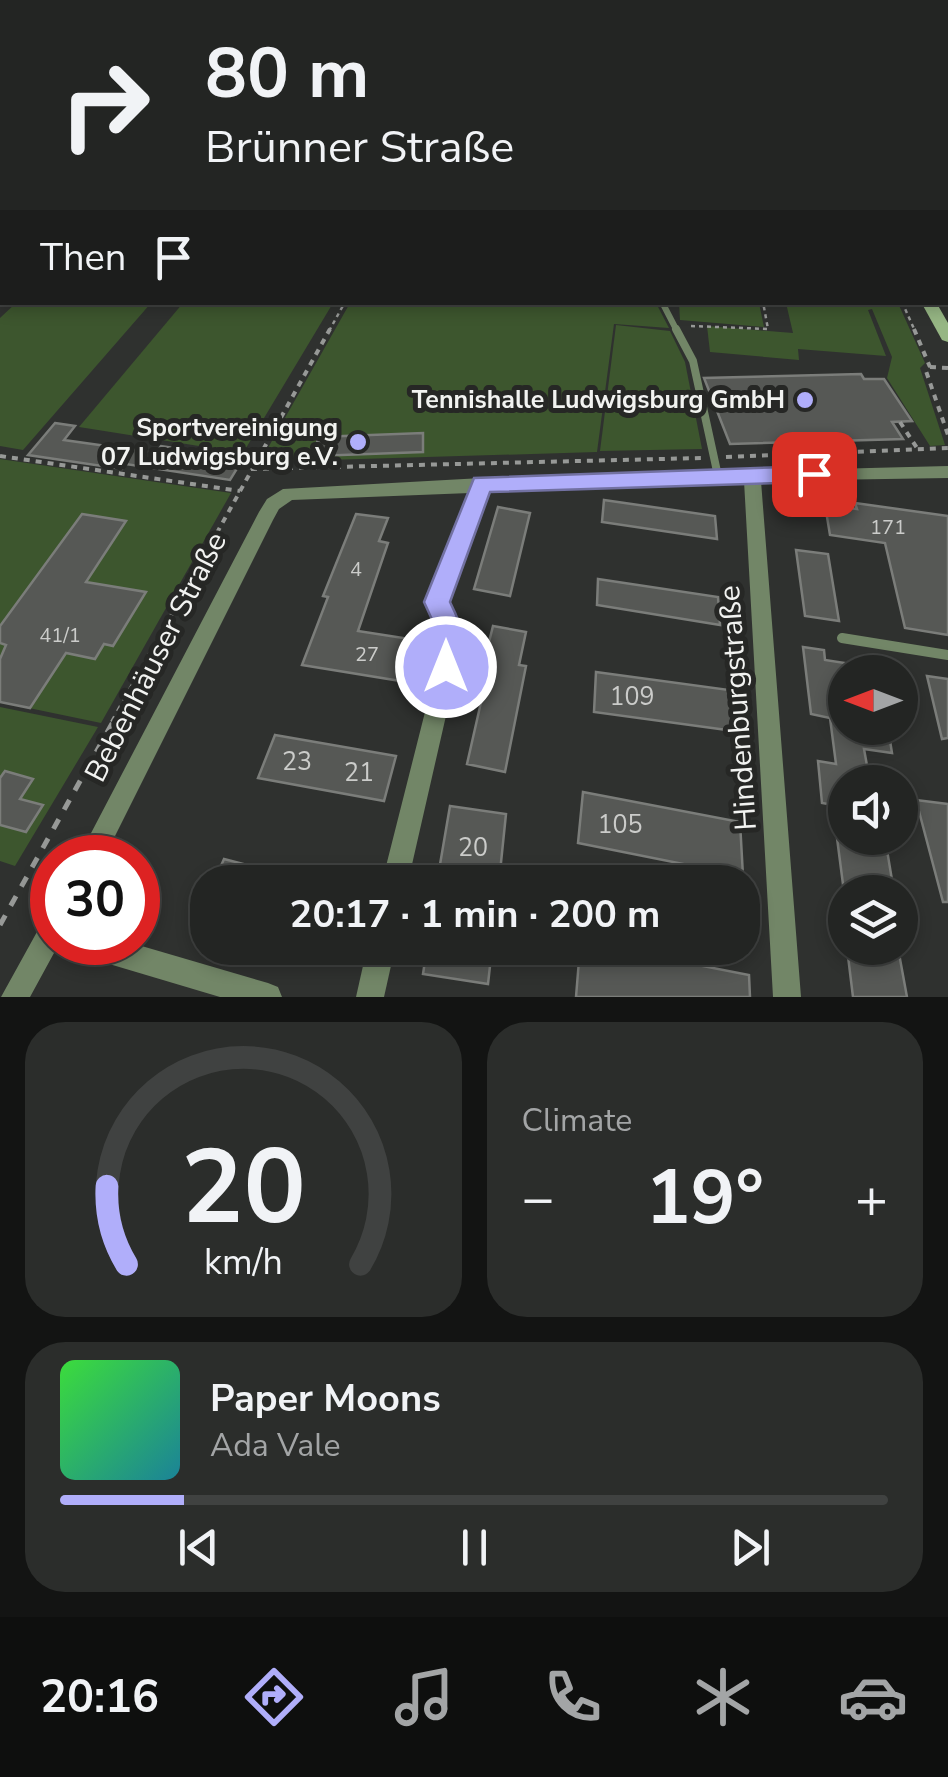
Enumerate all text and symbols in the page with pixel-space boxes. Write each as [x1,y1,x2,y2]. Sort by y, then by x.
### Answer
text: 80 m [205,26,369,122]
icon: right [40,40,170,170]
text: Brünner Straße [205,117,514,178]
icon: arrive [146,230,201,285]
text: Then [40,232,126,283]
place label: Tennishalle Ludwigsburg GmbH [412,383,785,417]
marker: Tennishalle Ludwigsburg GmbH [794,389,816,411]
place label: Sportvereinigung 07 Ludwigsburg e.V. [101,411,338,474]
marker: Sportvereinigung 07 Ludwigsburg e.V. [347,431,369,453]
pin [772,432,857,517]
icon: arrive [787,447,842,502]
house number: 171 [870,514,906,541]
street label: Bebenhäuser Straße [75,525,237,789]
house number: 4 [350,556,362,583]
street label: Hindenburgstraße [709,584,767,832]
position arrow [394,615,498,719]
house number: 41/1 [39,622,81,649]
house number: 27 [355,641,379,668]
north arrow [828,655,918,745]
map controls [828,655,918,965]
house number: 109 [609,680,655,714]
house number: 23 [282,745,312,779]
house number: 21 [344,756,374,790]
button: sound [828,765,918,855]
house number: 105 [597,808,643,842]
house number: 20 [458,831,488,865]
speed limit sign: 30 [30,835,160,965]
button: layers [828,875,918,965]
text: 20:17 · 1 min · 200 m [290,889,660,940]
text: Climate [522,1099,632,1142]
text: 20 [181,1117,306,1259]
text: 19° [646,1147,764,1249]
text: − [522,1161,555,1236]
text: + [855,1161,888,1236]
text: km/h [204,1238,283,1287]
text: Paper Moons [210,1373,441,1424]
text: Ada Vale [210,1424,341,1467]
icon: previous [171,1520,226,1575]
icon: pause [447,1520,502,1575]
icon: next [723,1520,778,1575]
icon: directions [239,1662,309,1732]
icon: music [389,1662,459,1732]
icon: phone [538,1662,608,1732]
icon: climate [688,1662,758,1732]
icon: car [838,1662,908,1732]
text: 20:16 [40,1667,159,1728]

